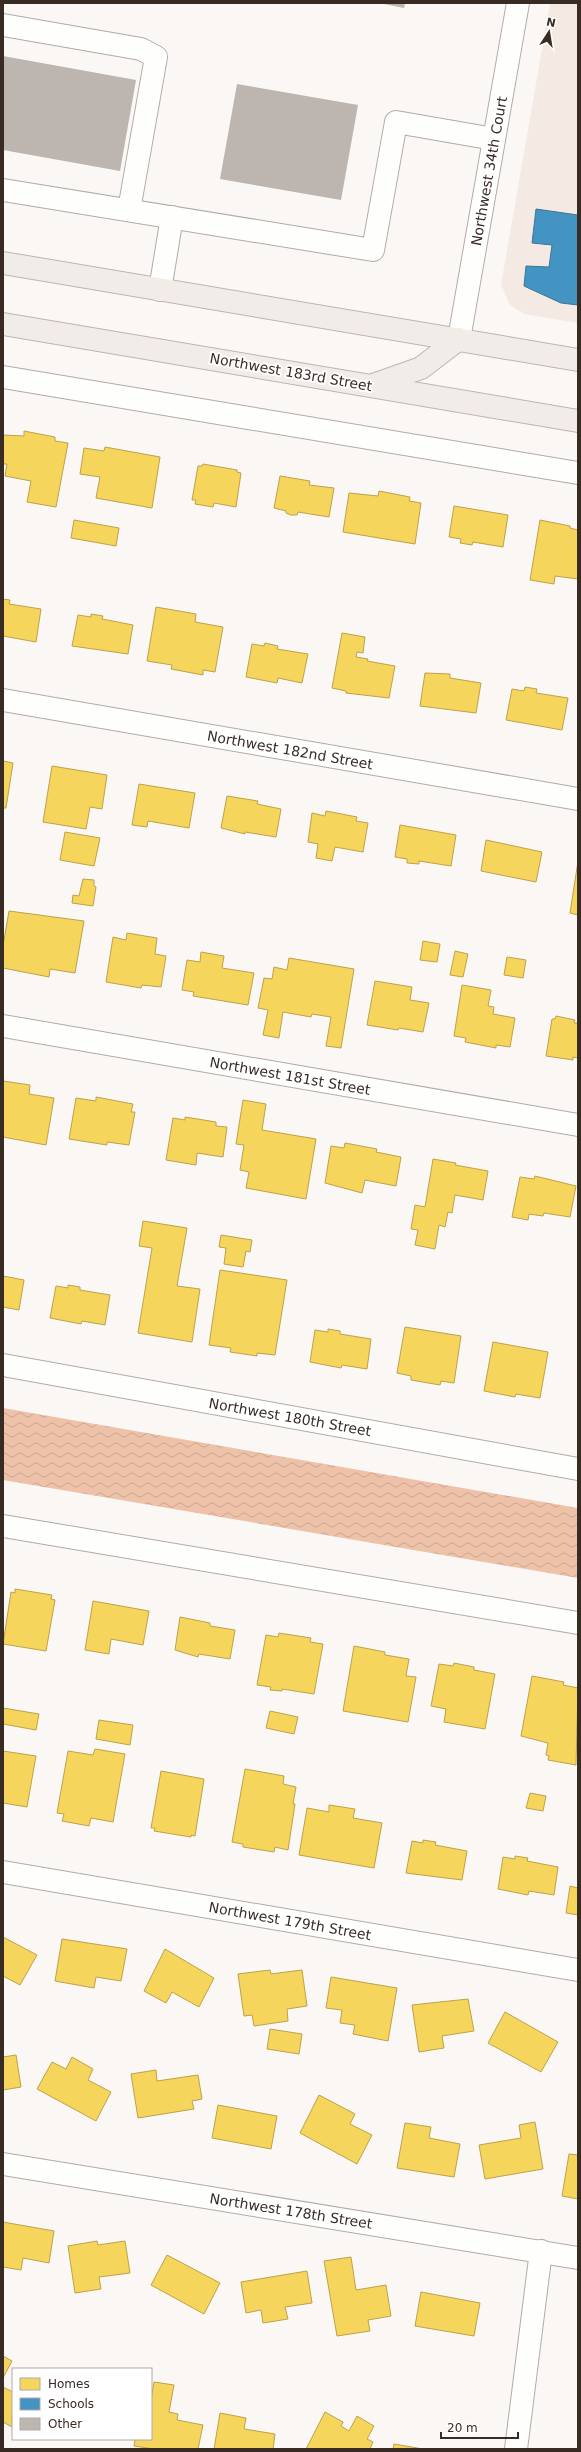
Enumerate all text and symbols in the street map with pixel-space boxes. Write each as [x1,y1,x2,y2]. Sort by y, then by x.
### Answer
north arrow [529,12,569,52]
text: N [545,15,557,30]
street label: Northwest 34th Court [468,94,510,247]
street label: Northwest 183rd Street [209,350,374,394]
street label: Northwest 182nd Street [206,728,375,773]
street label: Northwest 181st Street [208,1054,372,1098]
street label: Northwest 180th Street [208,1395,373,1439]
street label: Northwest 179th Street [208,1899,373,1943]
street label: Northwest 178th Street [208,2190,374,2232]
legend [12,2368,152,2440]
text: Homes [48,2377,90,2391]
text: Schools [48,2397,94,2411]
scale bar [441,2414,518,2440]
text: Other [48,2417,82,2431]
text: 20 m [447,2421,478,2435]

